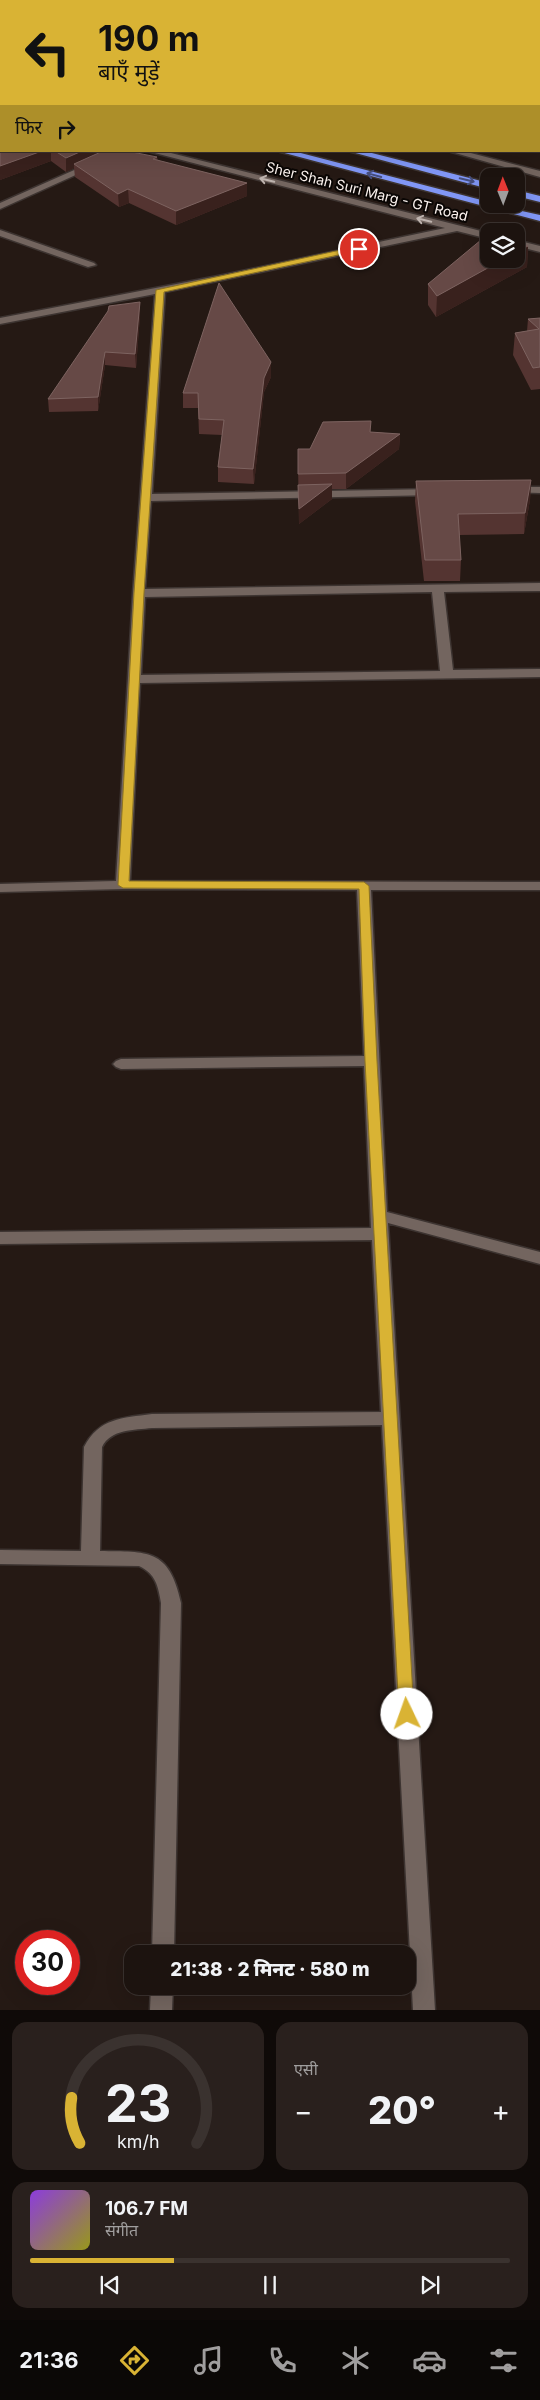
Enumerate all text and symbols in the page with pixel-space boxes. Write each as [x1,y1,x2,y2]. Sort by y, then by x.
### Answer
text: 190 m [98,17,200,59]
icon: left [15,20,80,85]
text: बाएँ मुड़ें [98,59,160,85]
icon: right [52,115,80,143]
text: फिर [15,116,42,139]
street label: Sher Shah Suri Marg - GT Road [264,158,470,224]
north arrow [480,168,525,212]
map controls [480,168,525,268]
one-way arrow [367,170,383,180]
one-way arrow [259,175,275,184]
one-way arrow [458,176,474,186]
one-way arrow [417,215,433,224]
button: layers [480,223,525,268]
pin [338,228,380,270]
icon: arrive [345,235,373,263]
position arrow [380,1687,432,1739]
speed limit sign: 30 [15,1930,80,1995]
text: 21:38 · 2 मिनट · 580 m [170,1958,370,1981]
text: एसी [294,2059,318,2079]
text: 23 [105,2072,171,2135]
text: 20° [368,2087,436,2133]
text: − [294,2094,313,2128]
text: + [491,2094,510,2128]
text: km/h [117,2131,159,2152]
text: 106.7 FM [105,2197,188,2220]
text: संगीत [105,2220,138,2240]
icon: previous [96,2271,124,2299]
icon: pause [256,2271,284,2299]
icon: next [416,2271,444,2299]
icon: directions [117,2343,152,2378]
icon: music [191,2343,226,2378]
icon: phone [265,2343,300,2378]
icon: climate [338,2343,373,2378]
icon: car [412,2343,447,2378]
icon: filters [486,2343,521,2378]
text: 21:36 [19,2347,79,2373]

